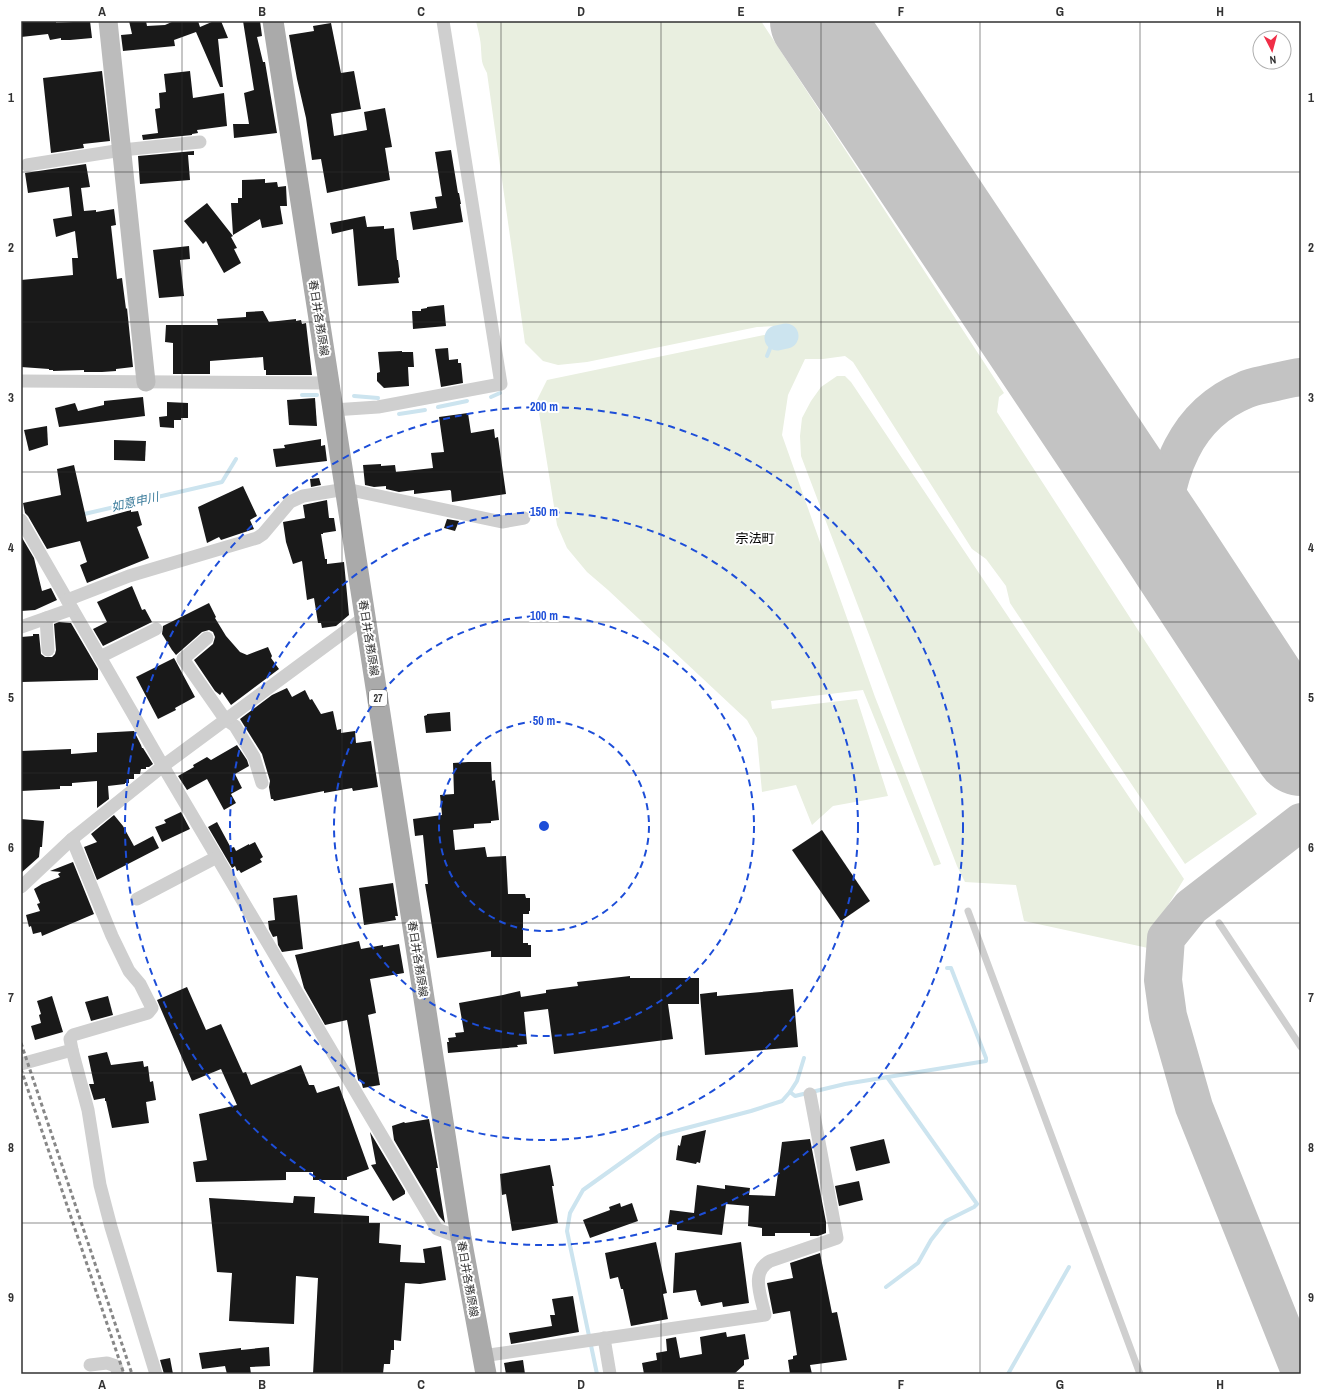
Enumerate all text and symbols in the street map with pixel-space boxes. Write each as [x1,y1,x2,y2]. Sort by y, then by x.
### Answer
text: A [98,3,106,20]
text: B [258,3,266,20]
text: C [417,3,425,20]
text: D [577,3,585,20]
text: E [737,3,745,20]
text: F [898,3,905,20]
text: G [1056,3,1064,20]
text: H [1216,3,1224,20]
north arrow [1252,30,1292,70]
text: N [1269,53,1277,67]
text: 1 [8,89,14,106]
text: 1 [1308,89,1314,106]
text: 2 [8,239,14,256]
text: 2 [1308,239,1314,256]
street label: 春日井各務原線 [306,279,332,357]
text: 3 [8,389,14,406]
text: 3 [1308,389,1314,406]
text: 200 m [530,399,558,415]
water label: 如意申川 [110,488,162,515]
text: 150 m [530,504,558,520]
district label: 宗法町 [735,530,775,547]
text: 4 [8,539,14,556]
text: 4 [1308,539,1314,556]
street label: 春日井各務原線 [356,599,382,677]
text: 100 m [530,608,558,624]
text: 5 [8,689,14,706]
text: 5 [1308,689,1314,706]
road number: 27 [369,690,387,706]
text: 50 m [533,713,555,729]
centre of rings [537,819,551,833]
text: 6 [8,839,14,856]
text: 6 [1308,839,1314,856]
street label: 春日井各務原線 [405,920,431,998]
text: 7 [8,989,14,1006]
text: 7 [1308,989,1314,1006]
text: 8 [8,1139,14,1156]
text: 8 [1308,1139,1314,1156]
street label: 春日井各務原線 [454,1240,482,1318]
text: 9 [8,1289,14,1306]
text: 9 [1308,1289,1314,1306]
text: A [98,1376,106,1393]
text: B [258,1376,266,1393]
text: C [417,1376,425,1393]
text: D [577,1376,585,1393]
text: E [737,1376,745,1393]
text: F [898,1376,905,1393]
text: G [1056,1376,1064,1393]
text: H [1216,1376,1224,1393]

